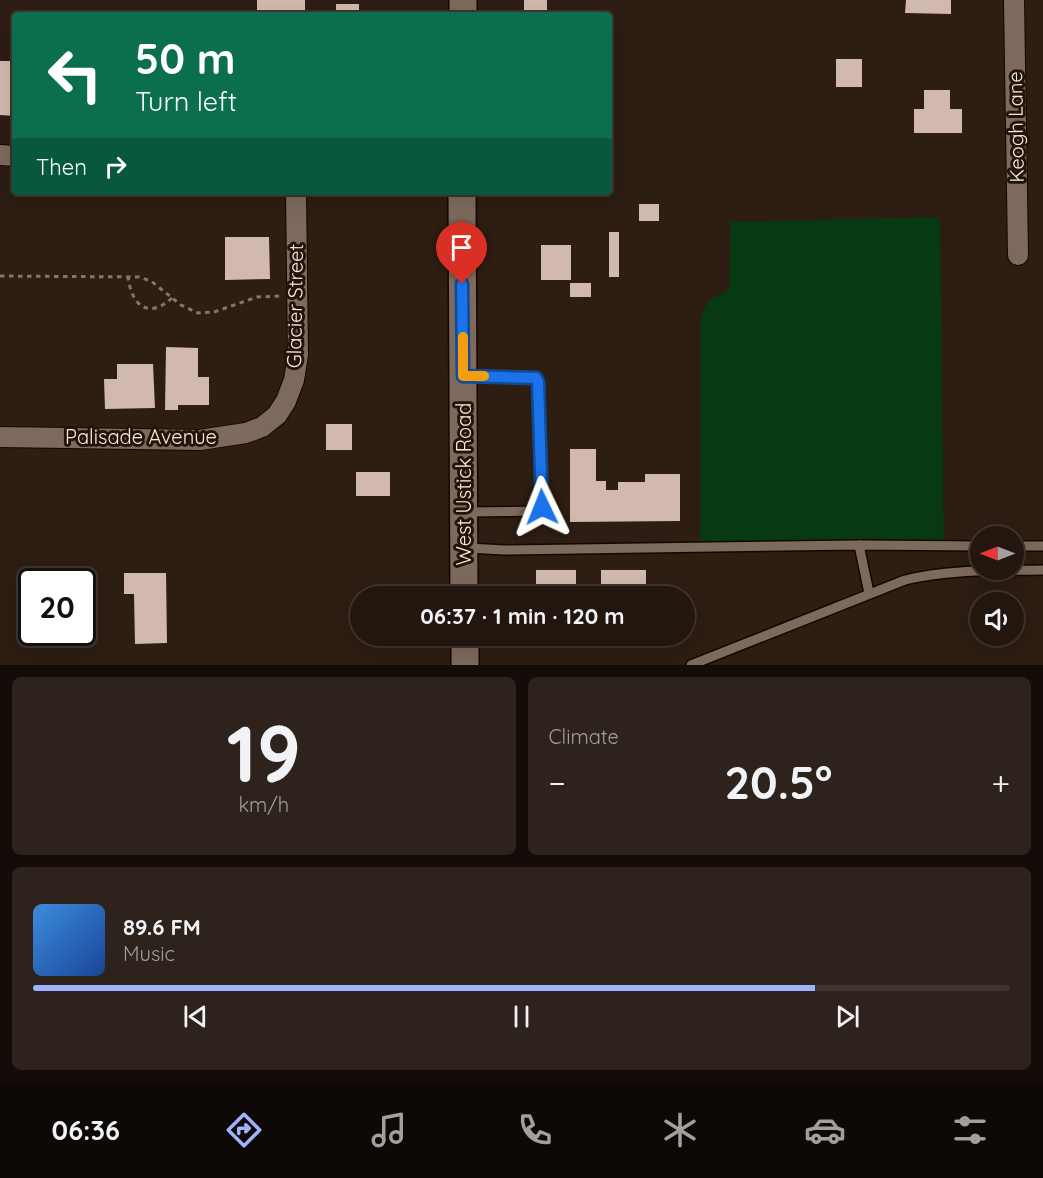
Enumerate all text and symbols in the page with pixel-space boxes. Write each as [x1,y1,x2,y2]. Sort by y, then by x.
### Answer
text: 50 m [135,32,235,85]
icon: left [36,36,114,114]
street label: Keogh Lane [1002,71,1029,183]
text: Turn left [135,84,237,118]
icon: right [99,150,132,183]
text: Then [36,153,87,181]
pin [436,222,487,284]
icon: arrive [445,231,478,264]
street label: Glacier Street [281,243,308,368]
street label: West Ustick Road [451,403,476,565]
street label: Palisade Avenue [65,424,217,449]
position arrow [510,475,574,539]
north arrow [970,526,1024,580]
map controls [970,526,1024,646]
speed limit sign: 20 [18,568,96,646]
button: sound [970,592,1024,646]
text: 06:37 · 1 min · 120 m [420,602,625,630]
text: 19 [226,704,301,802]
text: Climate [549,724,619,749]
text: 20.5° [725,754,833,810]
text: − [549,762,566,803]
text: + [991,762,1010,803]
text: km/h [238,792,289,817]
text: 89.6 FM [123,913,201,941]
text: Music [123,941,175,966]
icon: previous [179,1000,212,1033]
icon: pause [505,1000,538,1033]
icon: next [831,1000,864,1033]
icon: directions [223,1109,265,1151]
icon: music [368,1109,410,1151]
icon: phone [514,1109,556,1151]
icon: climate [659,1109,701,1151]
icon: car [804,1109,846,1151]
icon: filters [949,1109,991,1151]
text: 06:36 [52,1113,120,1147]

